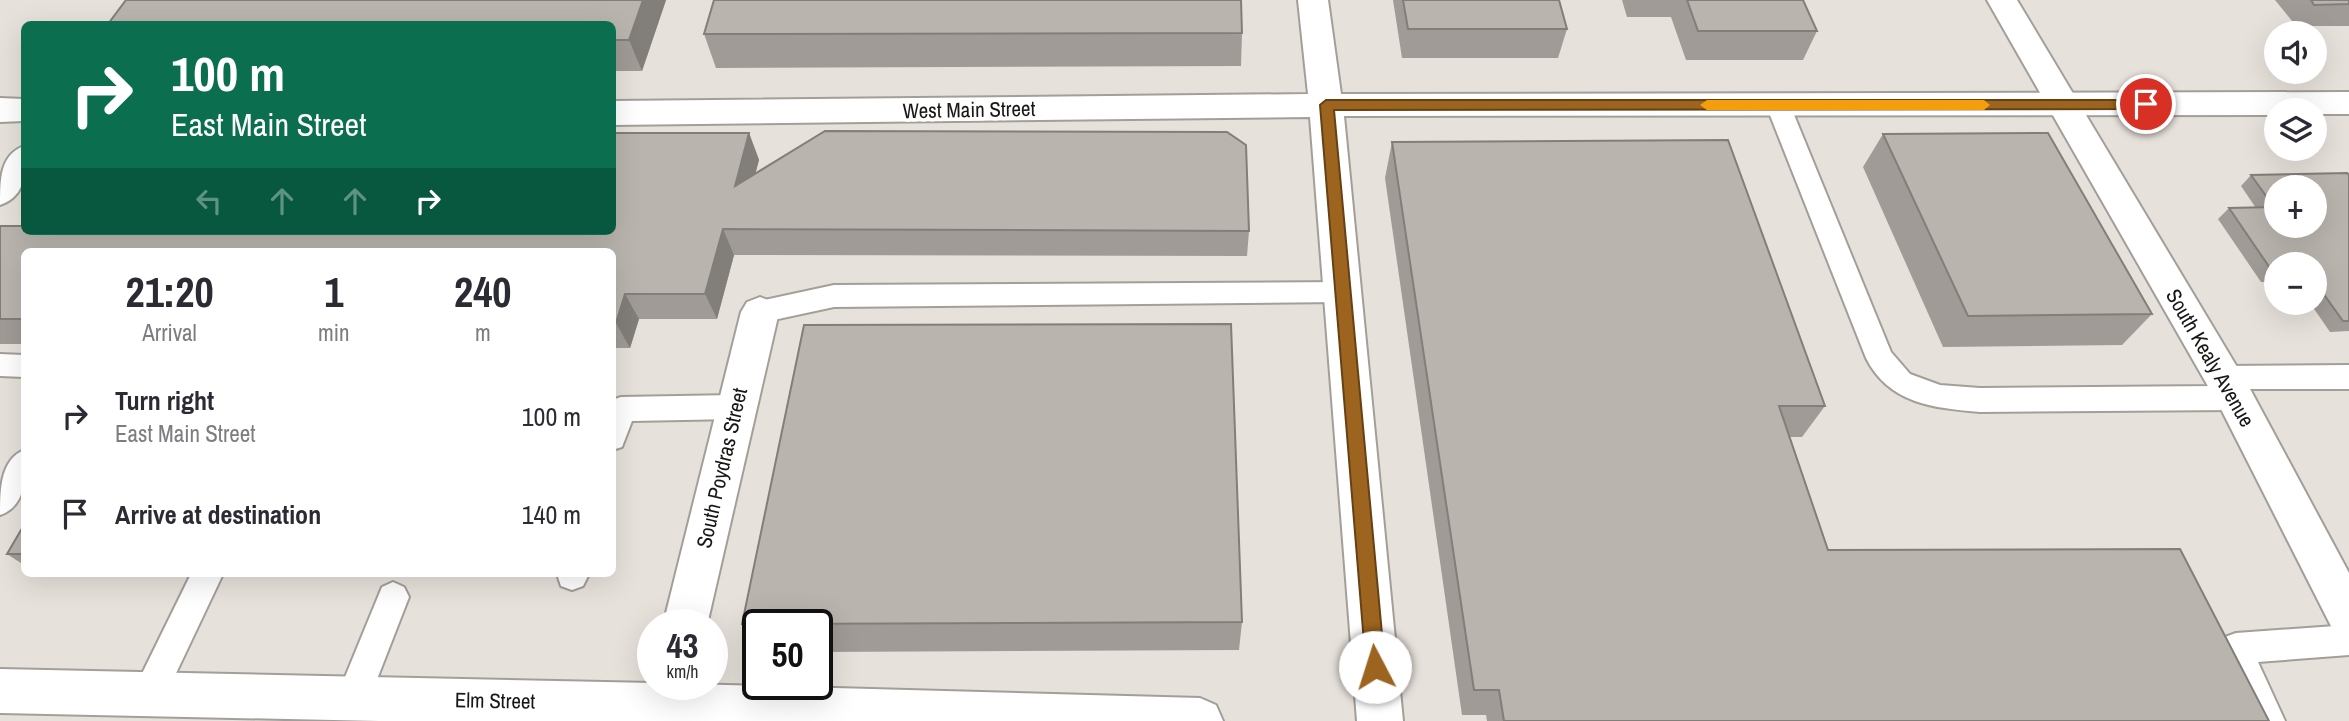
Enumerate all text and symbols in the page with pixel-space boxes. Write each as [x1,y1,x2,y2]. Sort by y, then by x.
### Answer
map controls [2264,21,2327,315]
button: sound [2264,21,2327,84]
text: 100 m [171,40,285,106]
icon: right [56,49,147,140]
pin [2116,74,2176,134]
icon: arrive [2127,85,2165,123]
street label: West Main Street [902,94,1036,125]
button: layers [2264,98,2327,161]
text: East Main Street [171,103,366,146]
button: + [2264,175,2327,238]
icon: left [190,182,228,220]
icon: ahead [263,182,301,220]
icon: ahead [336,182,374,220]
icon: right [409,182,447,220]
button: − [2264,252,2327,315]
text: 21:20 [126,264,214,320]
text: 1 [324,264,343,320]
text: 240 [454,264,512,320]
street label: South Kealy Avenue [2159,283,2262,432]
text: Arrival [142,317,197,348]
text: min [318,317,350,348]
text: m [475,317,491,348]
text: Turn right [115,383,214,418]
street label: South Poydras Street [689,385,754,551]
icon: right [56,397,94,435]
text: 100 m [522,399,581,434]
text: East Main Street [115,418,255,449]
icon: arrive [56,495,94,533]
text: Arrive at destination [115,497,321,532]
text: 140 m [522,497,581,532]
speed limit sign: 50 [742,609,833,700]
text: 43 [667,622,698,669]
position arrow [1338,630,1412,704]
text: km/h [667,659,699,684]
street label: Elm Street [455,685,536,716]

